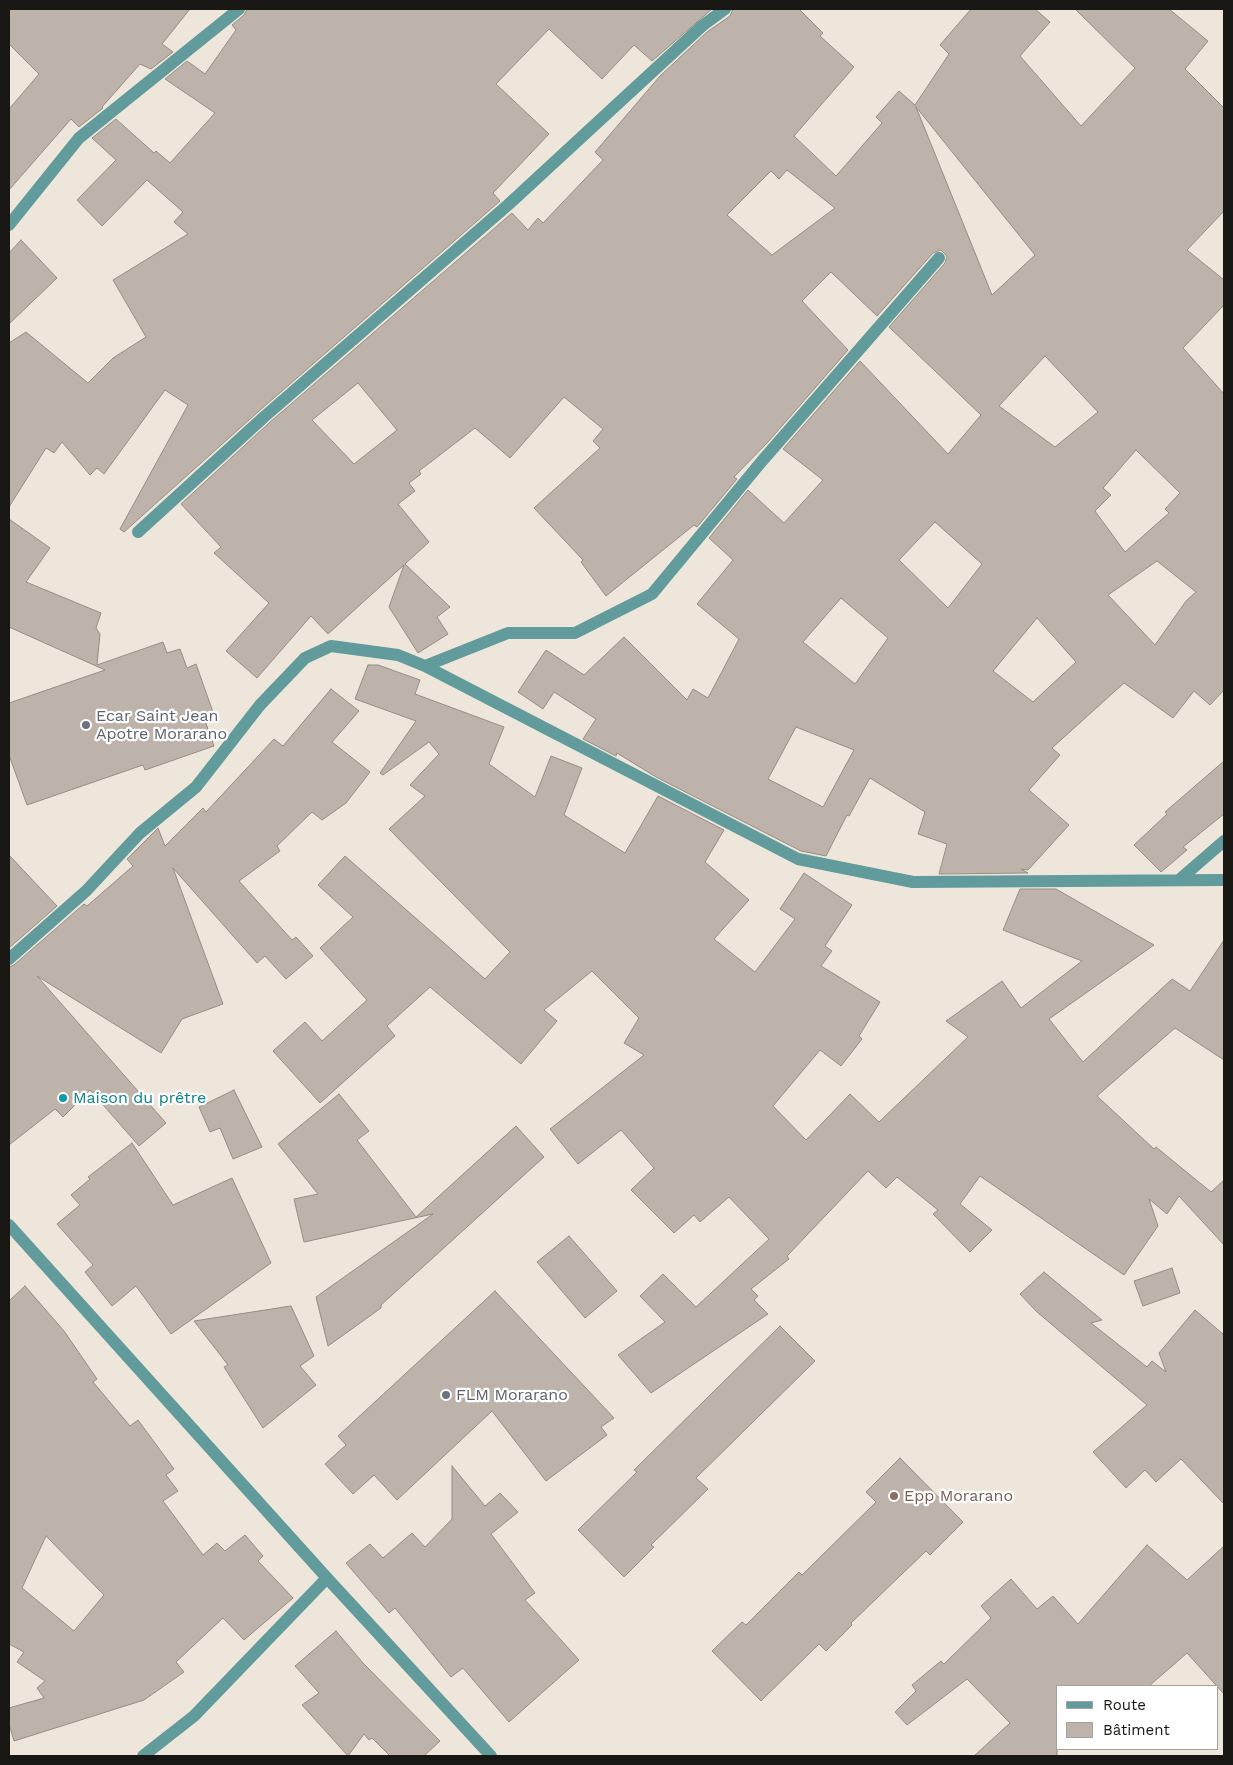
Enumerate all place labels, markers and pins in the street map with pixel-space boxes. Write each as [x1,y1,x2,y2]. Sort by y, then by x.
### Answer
place label: Ecar Saint Jean Apotre Morarano [96,706,227,744]
marker: Ecar Saint Jean Apotre Morarano [80,719,92,731]
place label: Maison du prêtre [73,1088,206,1108]
marker: Maison du prêtre [57,1092,69,1104]
place label: FLM Morarano [456,1385,568,1405]
marker: FLM Morarano [440,1389,452,1401]
place label: Epp Morarano [904,1486,1013,1506]
marker: Epp Morarano [888,1490,900,1502]

